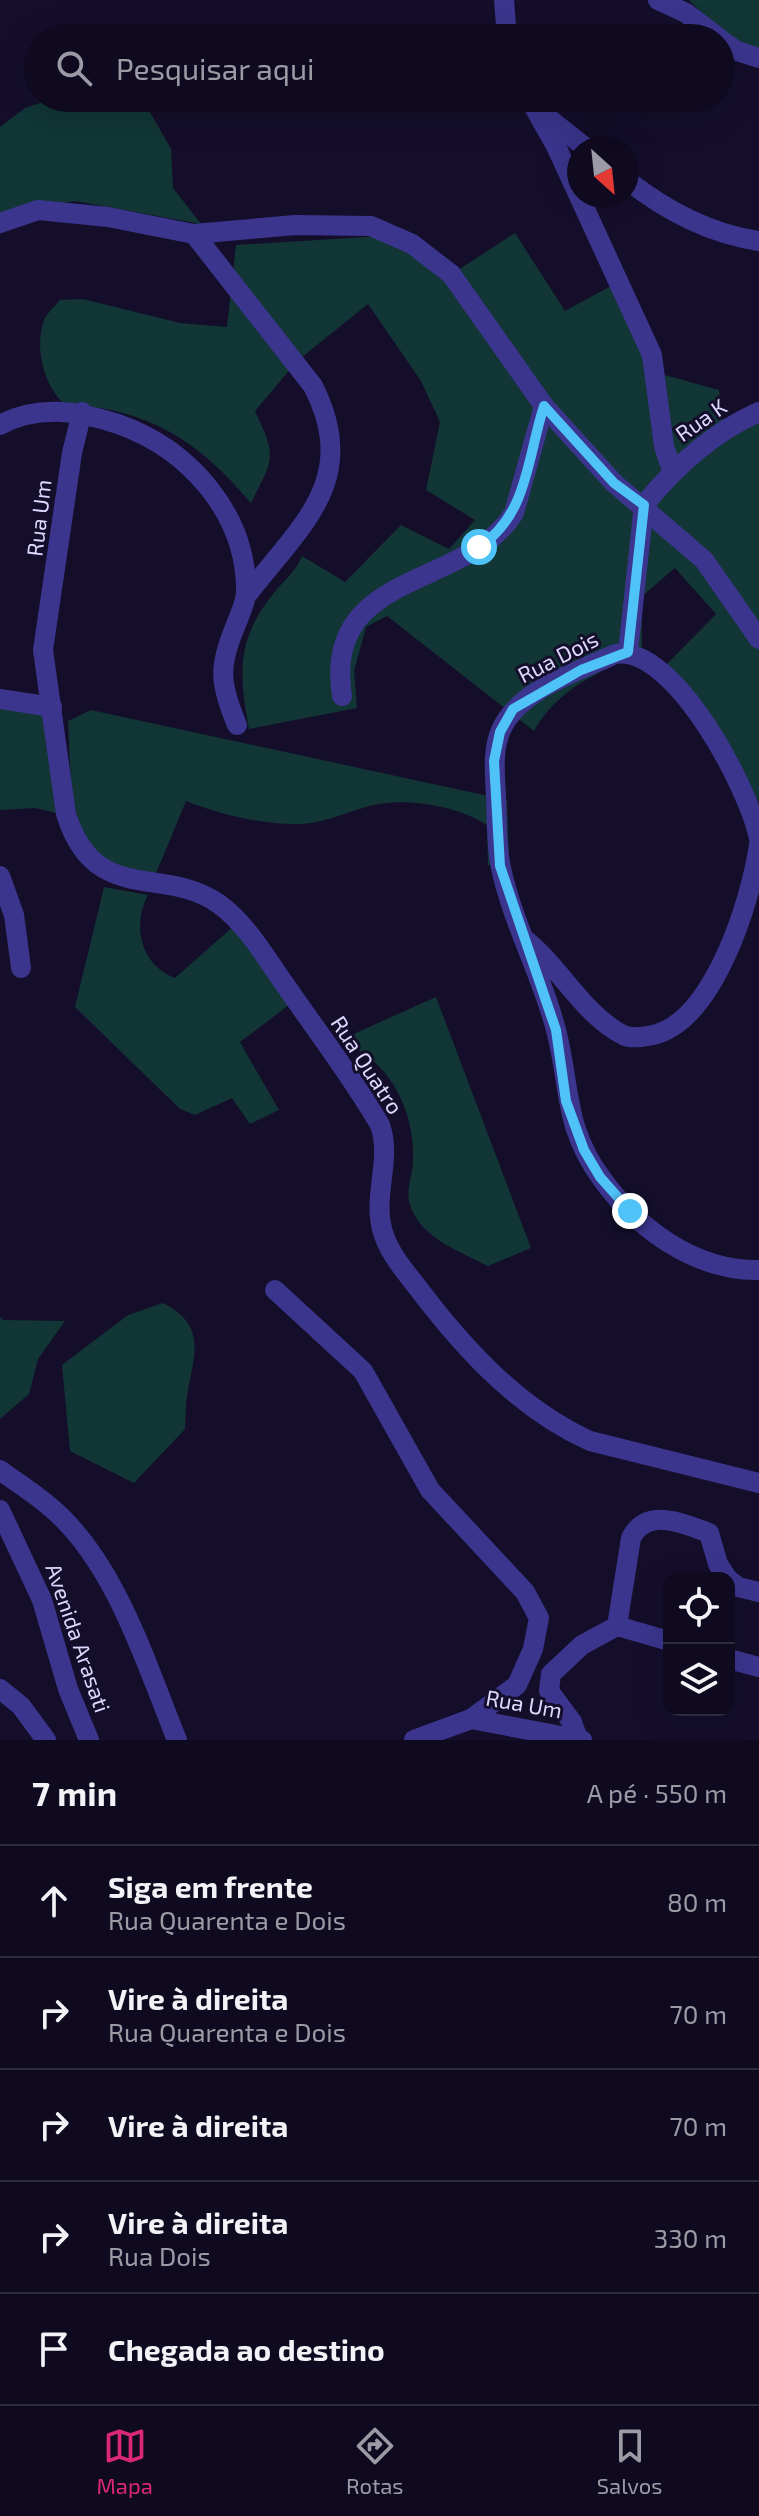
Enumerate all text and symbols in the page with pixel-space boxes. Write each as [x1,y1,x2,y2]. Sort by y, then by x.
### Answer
search box [24,24,735,112]
icon: search [52,46,96,90]
text: Pesquisar aqui [116,50,314,86]
north arrow [567,136,639,208]
street label: Rua K [670,392,731,446]
street label: Rua Um [20,478,56,558]
route start [461,529,497,565]
street label: Rua Dois [513,625,602,687]
street label: Rua Quatro [326,1010,409,1119]
route end [612,1193,648,1229]
street label: Avenida Arasati [41,1560,117,1715]
map controls [663,1572,735,1716]
button: locate [663,1572,735,1644]
button: layers [663,1644,735,1716]
street label: Rua Um [484,1684,564,1723]
text: 7 min [32,1772,117,1813]
text: A pé · 550 m [587,1777,727,1808]
text: Siga em frente [108,1868,313,1904]
icon: ahead [32,1879,76,1923]
text: 80 m [667,1886,727,1917]
text: Rua Quarenta e Dois [108,1904,346,1935]
text: Vire à direita [108,1980,288,2016]
icon: right [32,1991,76,2035]
text: 70 m [669,1998,727,2029]
text: Rua Quarenta e Dois [108,2016,346,2047]
icon: right [32,2103,76,2147]
text: Vire à direita [108,2107,288,2143]
text: 70 m [669,2110,727,2141]
text: Vire à direita [108,2204,288,2240]
icon: right [32,2215,76,2259]
text: 330 m [654,2222,727,2253]
text: Rua Dois [108,2240,211,2271]
icon: arrive [32,2327,76,2371]
text: Chegada ao destino [108,2331,385,2367]
tab: Mapa [97,2424,153,2498]
tab: Rotas [346,2424,404,2498]
tab: Salvos [597,2424,662,2498]

